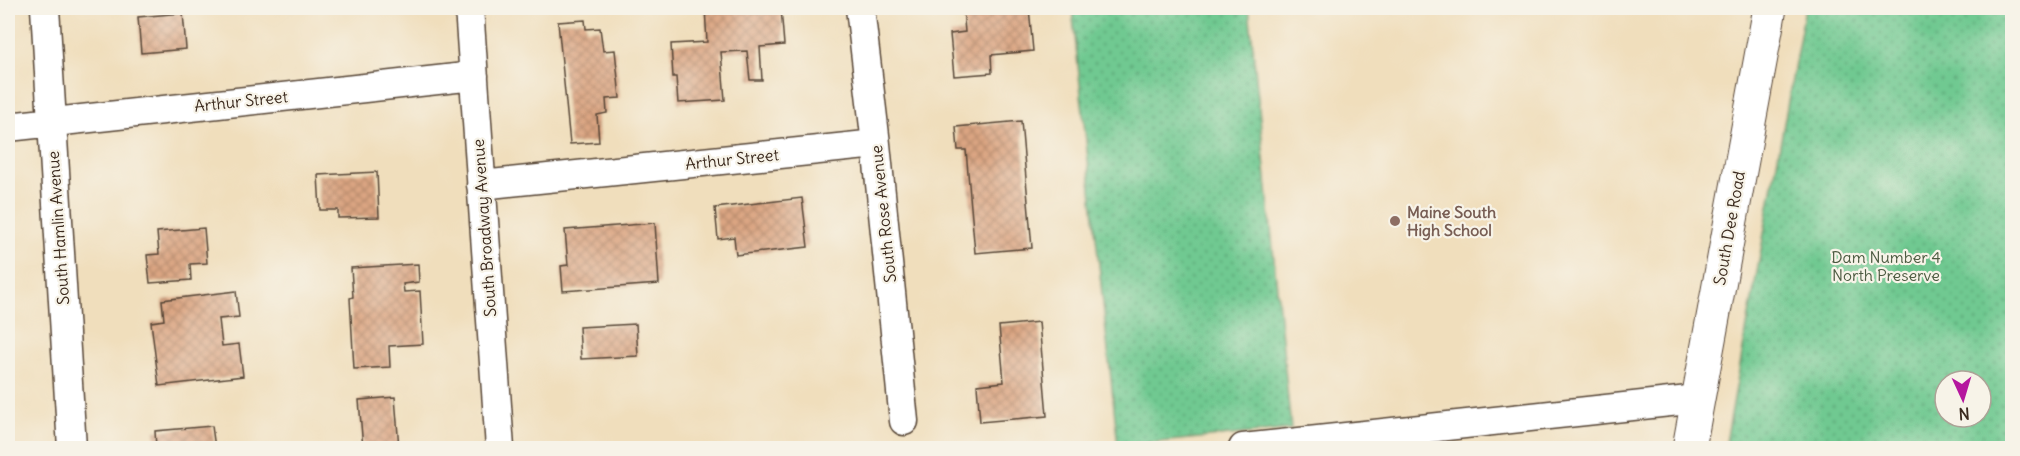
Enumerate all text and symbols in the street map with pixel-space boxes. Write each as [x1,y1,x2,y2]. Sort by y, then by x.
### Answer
street label: Arthur Street [193,86,289,116]
street label: South Broadway Avenue [468,138,500,318]
street label: Arthur Street [684,144,780,174]
street label: South Rose Avenue [866,144,900,284]
street label: South Hamlin Avenue [43,150,73,306]
street label: South Dee Road [1709,169,1749,287]
place label: Maine South High School [1407,202,1496,241]
marker: Maine South High School [1388,214,1402,228]
park label: Dam Number 4 North Preserve [1831,247,1941,285]
north arrow [1933,369,1993,429]
text: N [1958,404,1970,424]

